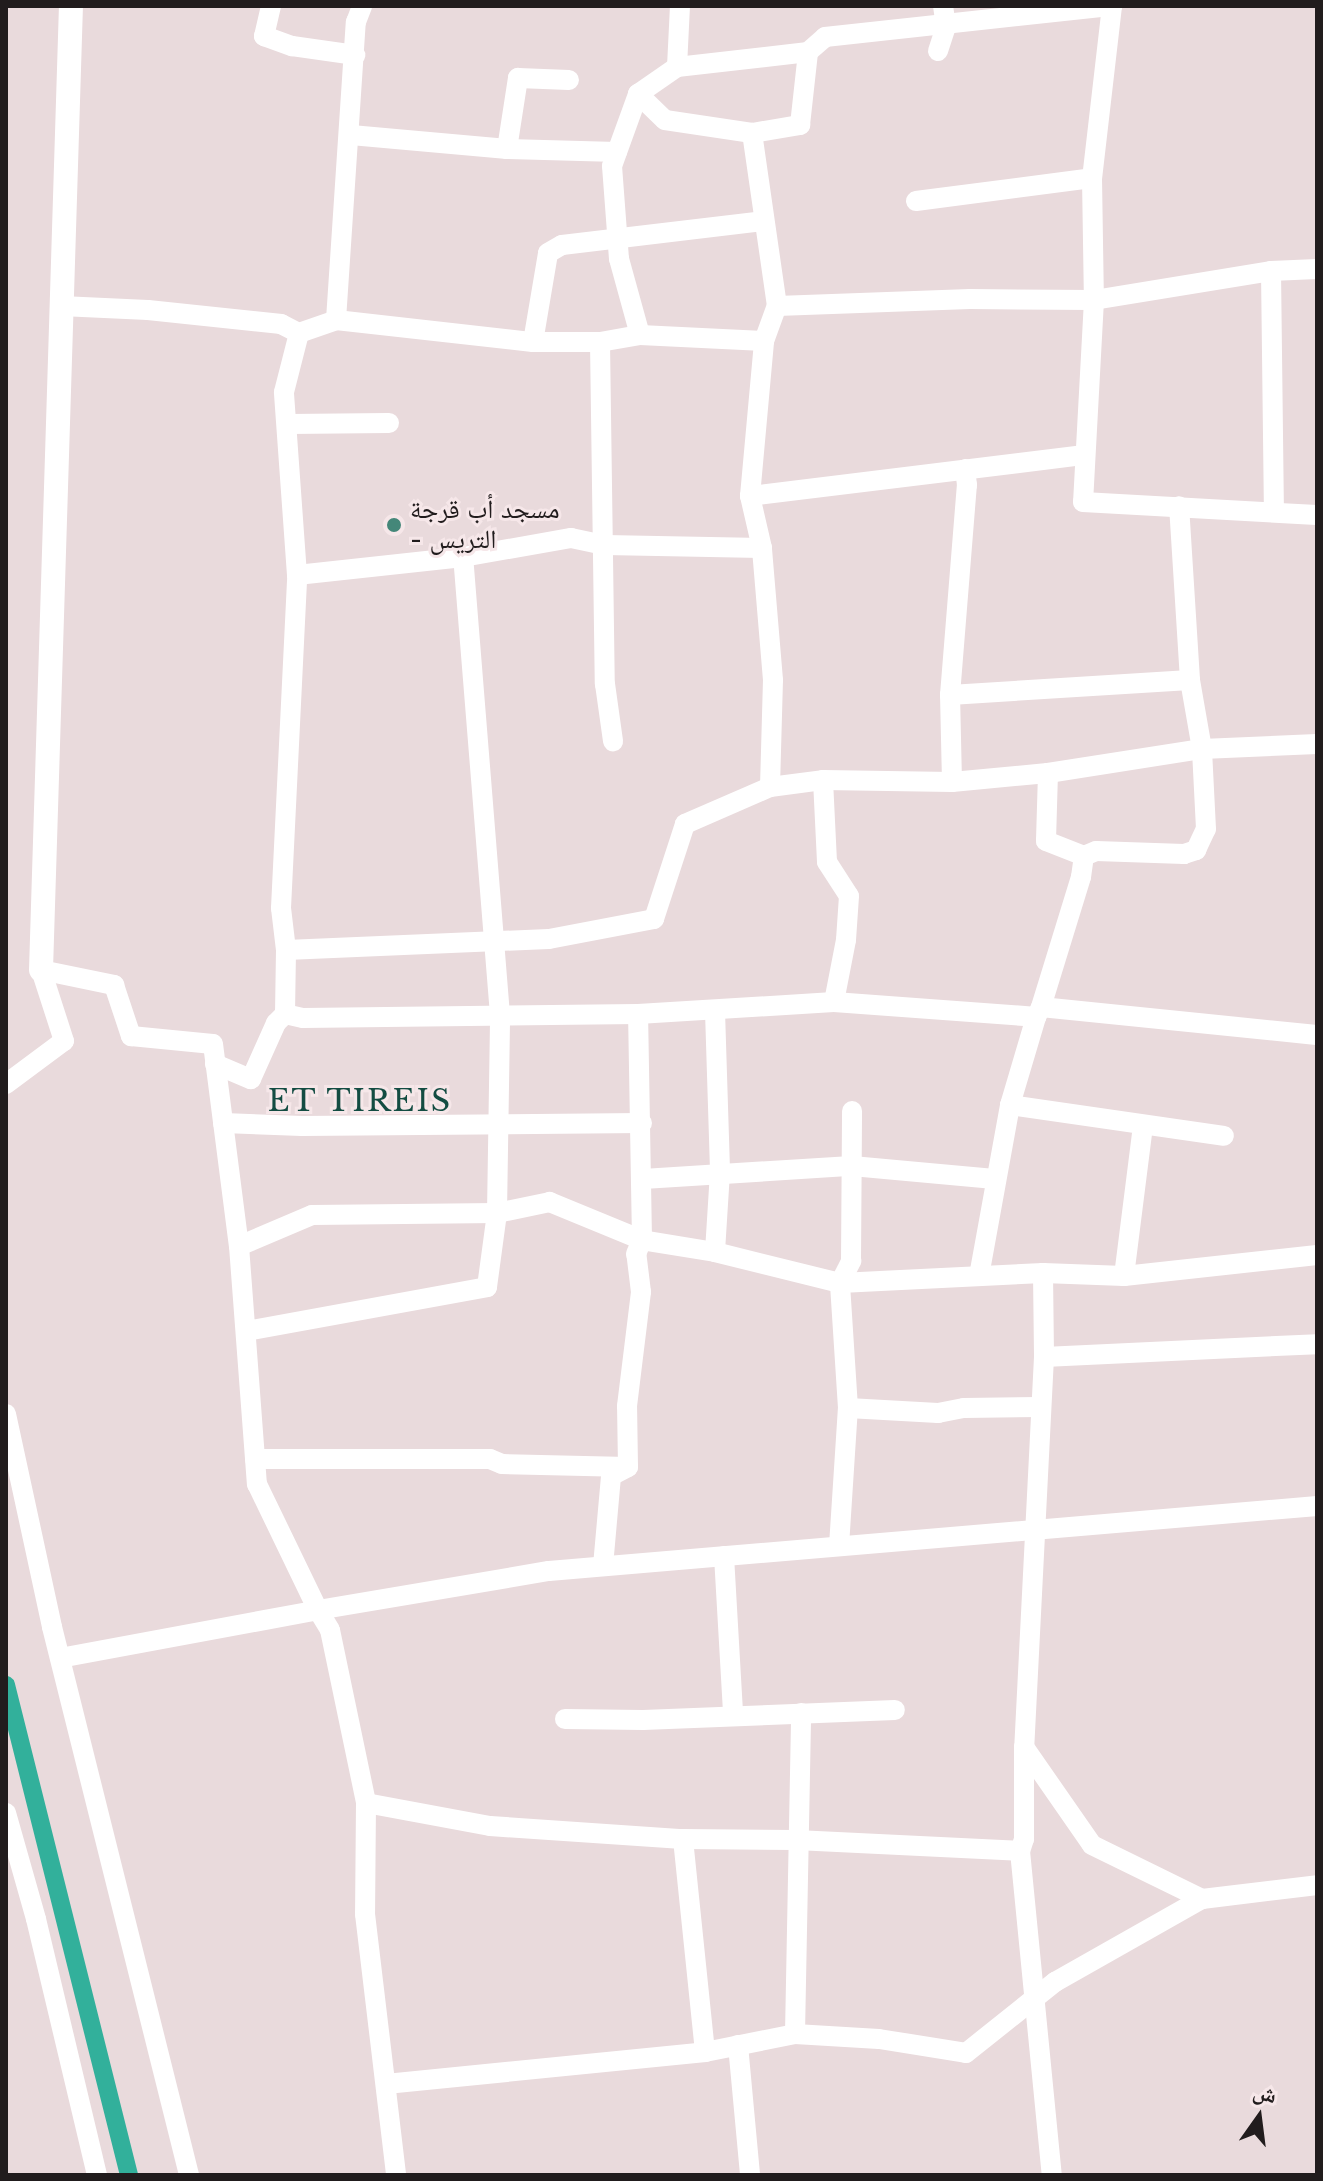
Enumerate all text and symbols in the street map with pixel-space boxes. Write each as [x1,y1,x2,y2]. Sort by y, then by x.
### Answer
place label: مسجد أب قرجة - التريس [410,494,560,556]
marker: مسجد أب قرجة - التريس [385,516,403,534]
district label: ET TIREIS [267,1083,453,1119]
north arrow [1219,2077,1299,2157]
text: ش [1250,2077,1280,2109]

